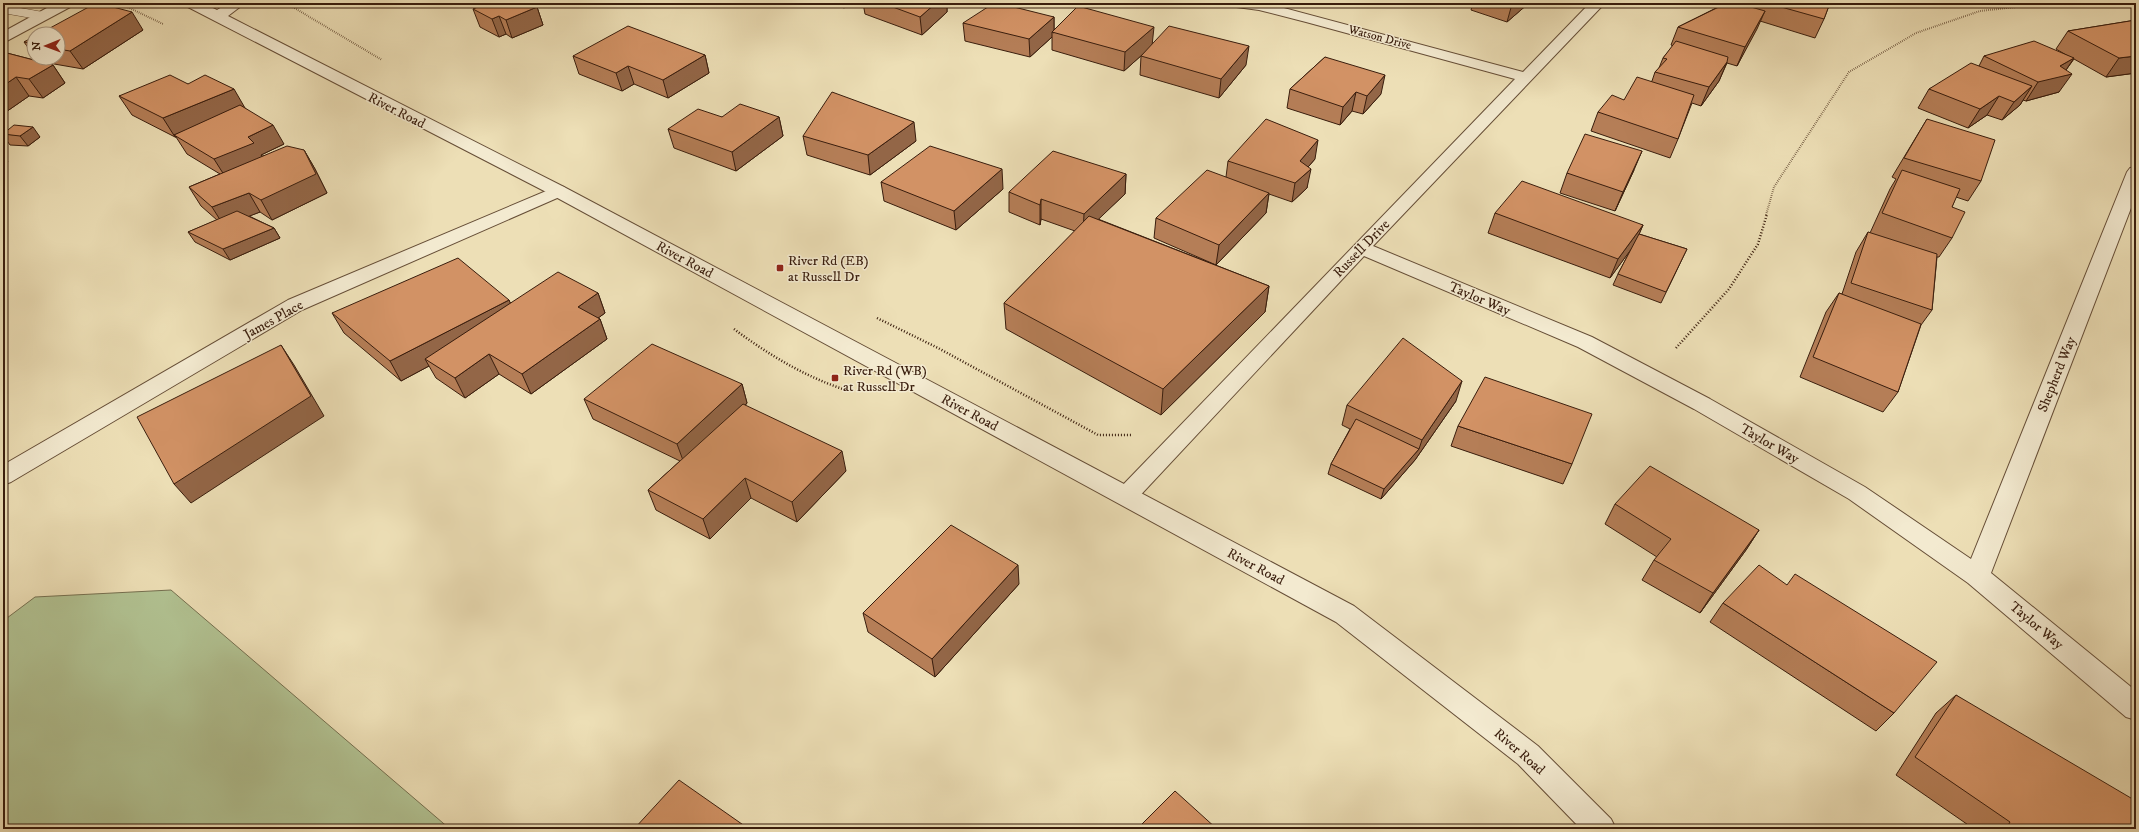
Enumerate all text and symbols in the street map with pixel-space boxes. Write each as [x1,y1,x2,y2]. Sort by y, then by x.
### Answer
street label: Watson Drive [1346,22,1413,53]
north arrow [26,26,66,66]
text: N [30,42,44,51]
street label: River Road [365,89,428,133]
street label: Russell Drive [1330,216,1394,281]
street label: River Road [653,237,716,282]
place label: River Rd (EB) at Russell Dr [788,252,869,286]
marker: River Rd (EB) at Russell Dr [775,263,785,273]
street label: Taylor Way [1446,278,1513,320]
street label: James Place [239,296,307,345]
street label: Shepherd Way [2034,334,2080,415]
place label: River Rd (WB) at Russell Dr [843,362,927,396]
marker: River Rd (WB) at Russell Dr [830,373,840,383]
street label: River Road [938,390,1001,435]
street label: Taylor Way [1737,420,1803,468]
street label: River Road [1224,544,1287,589]
street label: Taylor Way [2006,598,2067,654]
street label: River Road [1490,725,1549,779]

